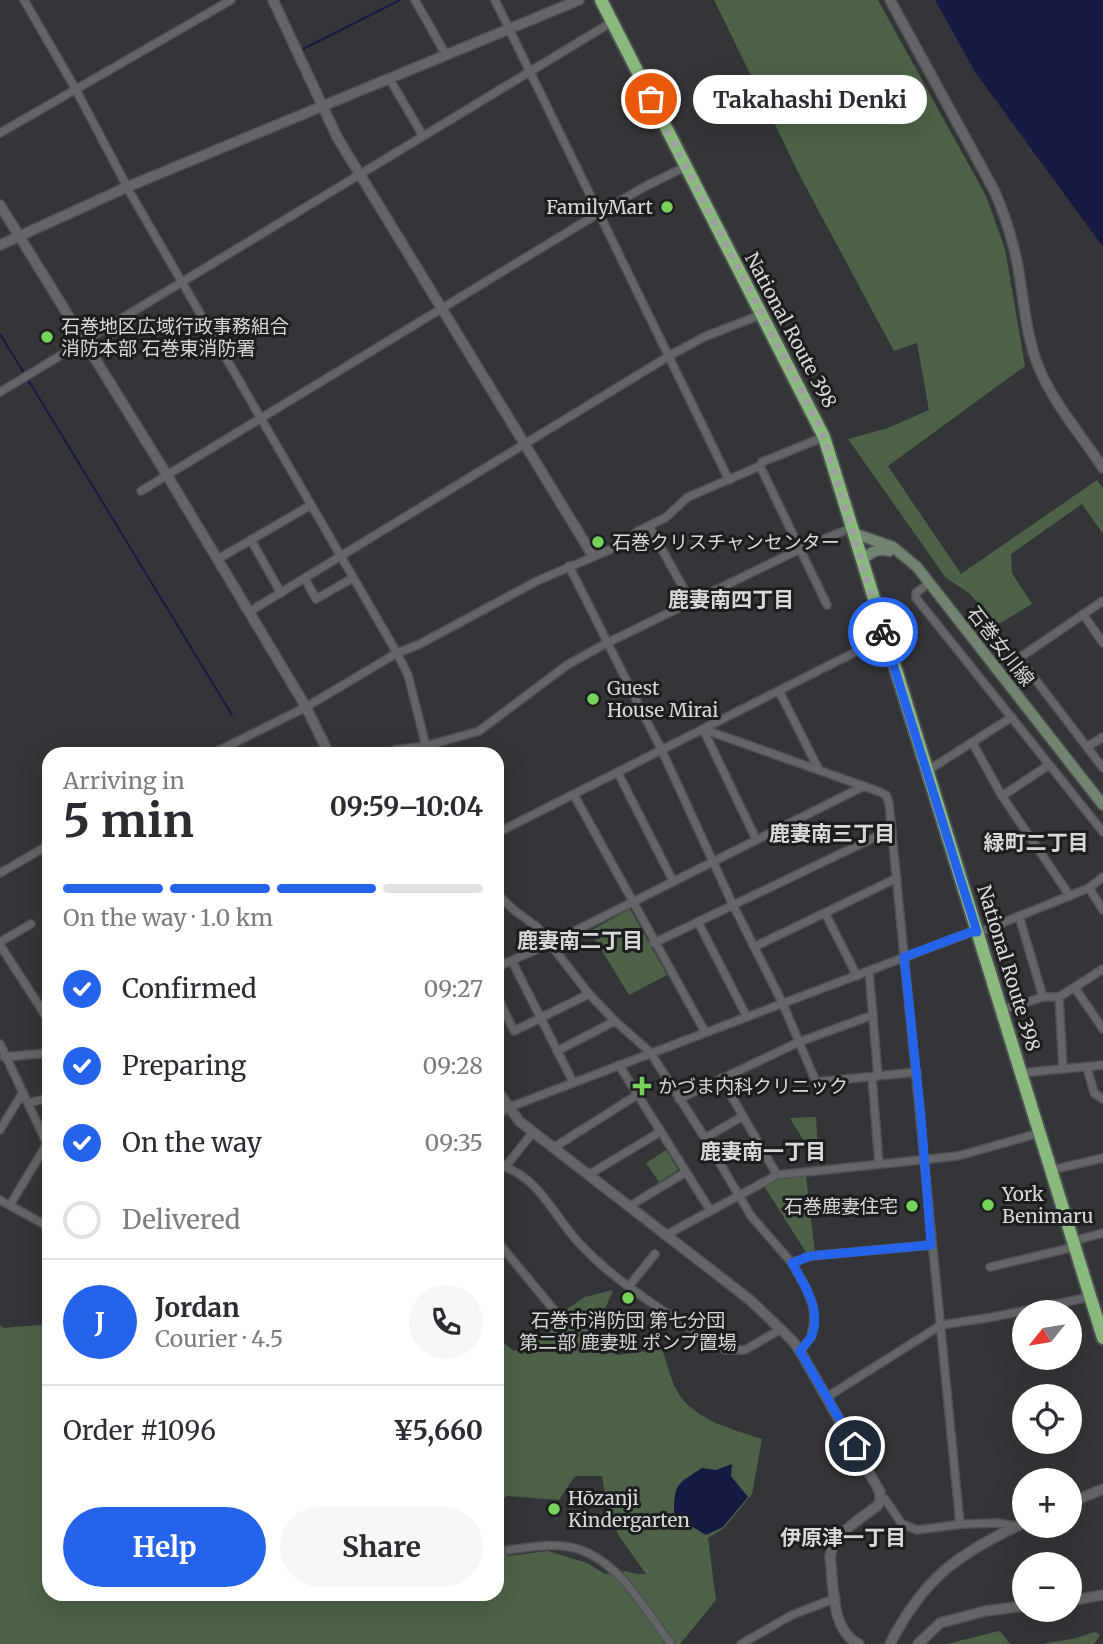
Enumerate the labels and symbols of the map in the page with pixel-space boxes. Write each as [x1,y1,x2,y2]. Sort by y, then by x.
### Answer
pin [621,69,681,129]
callout: Takahashi Denki [693,74,928,124]
place label: FamilyMart [546,195,654,219]
marker: FamilyMart [659,199,675,215]
street label: National Route 398 [740,248,842,412]
place label: 石巻地区広域行政事務組合 消防本部 石巻東消防署 [61,314,289,360]
marker: 石巻地区広域行政事務組合 消防本部 石巻東消防署 [39,329,55,345]
place label: 石巻クリスチャンセンター [612,530,840,554]
marker: 石巻クリスチャンセンター [590,534,606,550]
district label: 鹿妻南四丁目 [668,586,794,613]
courier [848,597,918,667]
street label: 石巻女川線 [962,601,1040,691]
place label: Guest House Mirai [607,676,718,722]
marker: Guest House Mirai [585,691,601,707]
district label: 鹿妻南三丁目 [769,820,895,847]
district label: 緑町二丁目 [984,829,1089,856]
street label: National Route 398 [972,882,1046,1054]
district label: 鹿妻南二丁目 [517,927,643,954]
place label: かづま内科クリニック [658,1074,848,1098]
marker: かづま内科クリニック [632,1076,652,1096]
district label: 鹿妻南一丁目 [700,1138,826,1165]
place label: York Benimaru [1001,1182,1093,1228]
place label: 石巻鹿妻住宅 [784,1194,898,1218]
marker: York Benimaru [980,1197,996,1213]
marker: 石巻鹿妻住宅 [904,1198,920,1214]
marker: 石巻市消防団 第七分団 第二部 鹿妻班 ポンプ置場 [620,1290,636,1306]
north arrow [1012,1300,1082,1370]
place label: 石巻市消防団 第七分団 第二部 鹿妻班 ポンプ置場 [519,1308,737,1354]
pin [825,1416,885,1476]
place label: Hōzanji Kindergarten [568,1486,690,1532]
marker: Hōzanji Kindergarten [546,1501,562,1517]
district label: 伊原津一丁目 [780,1524,906,1551]

